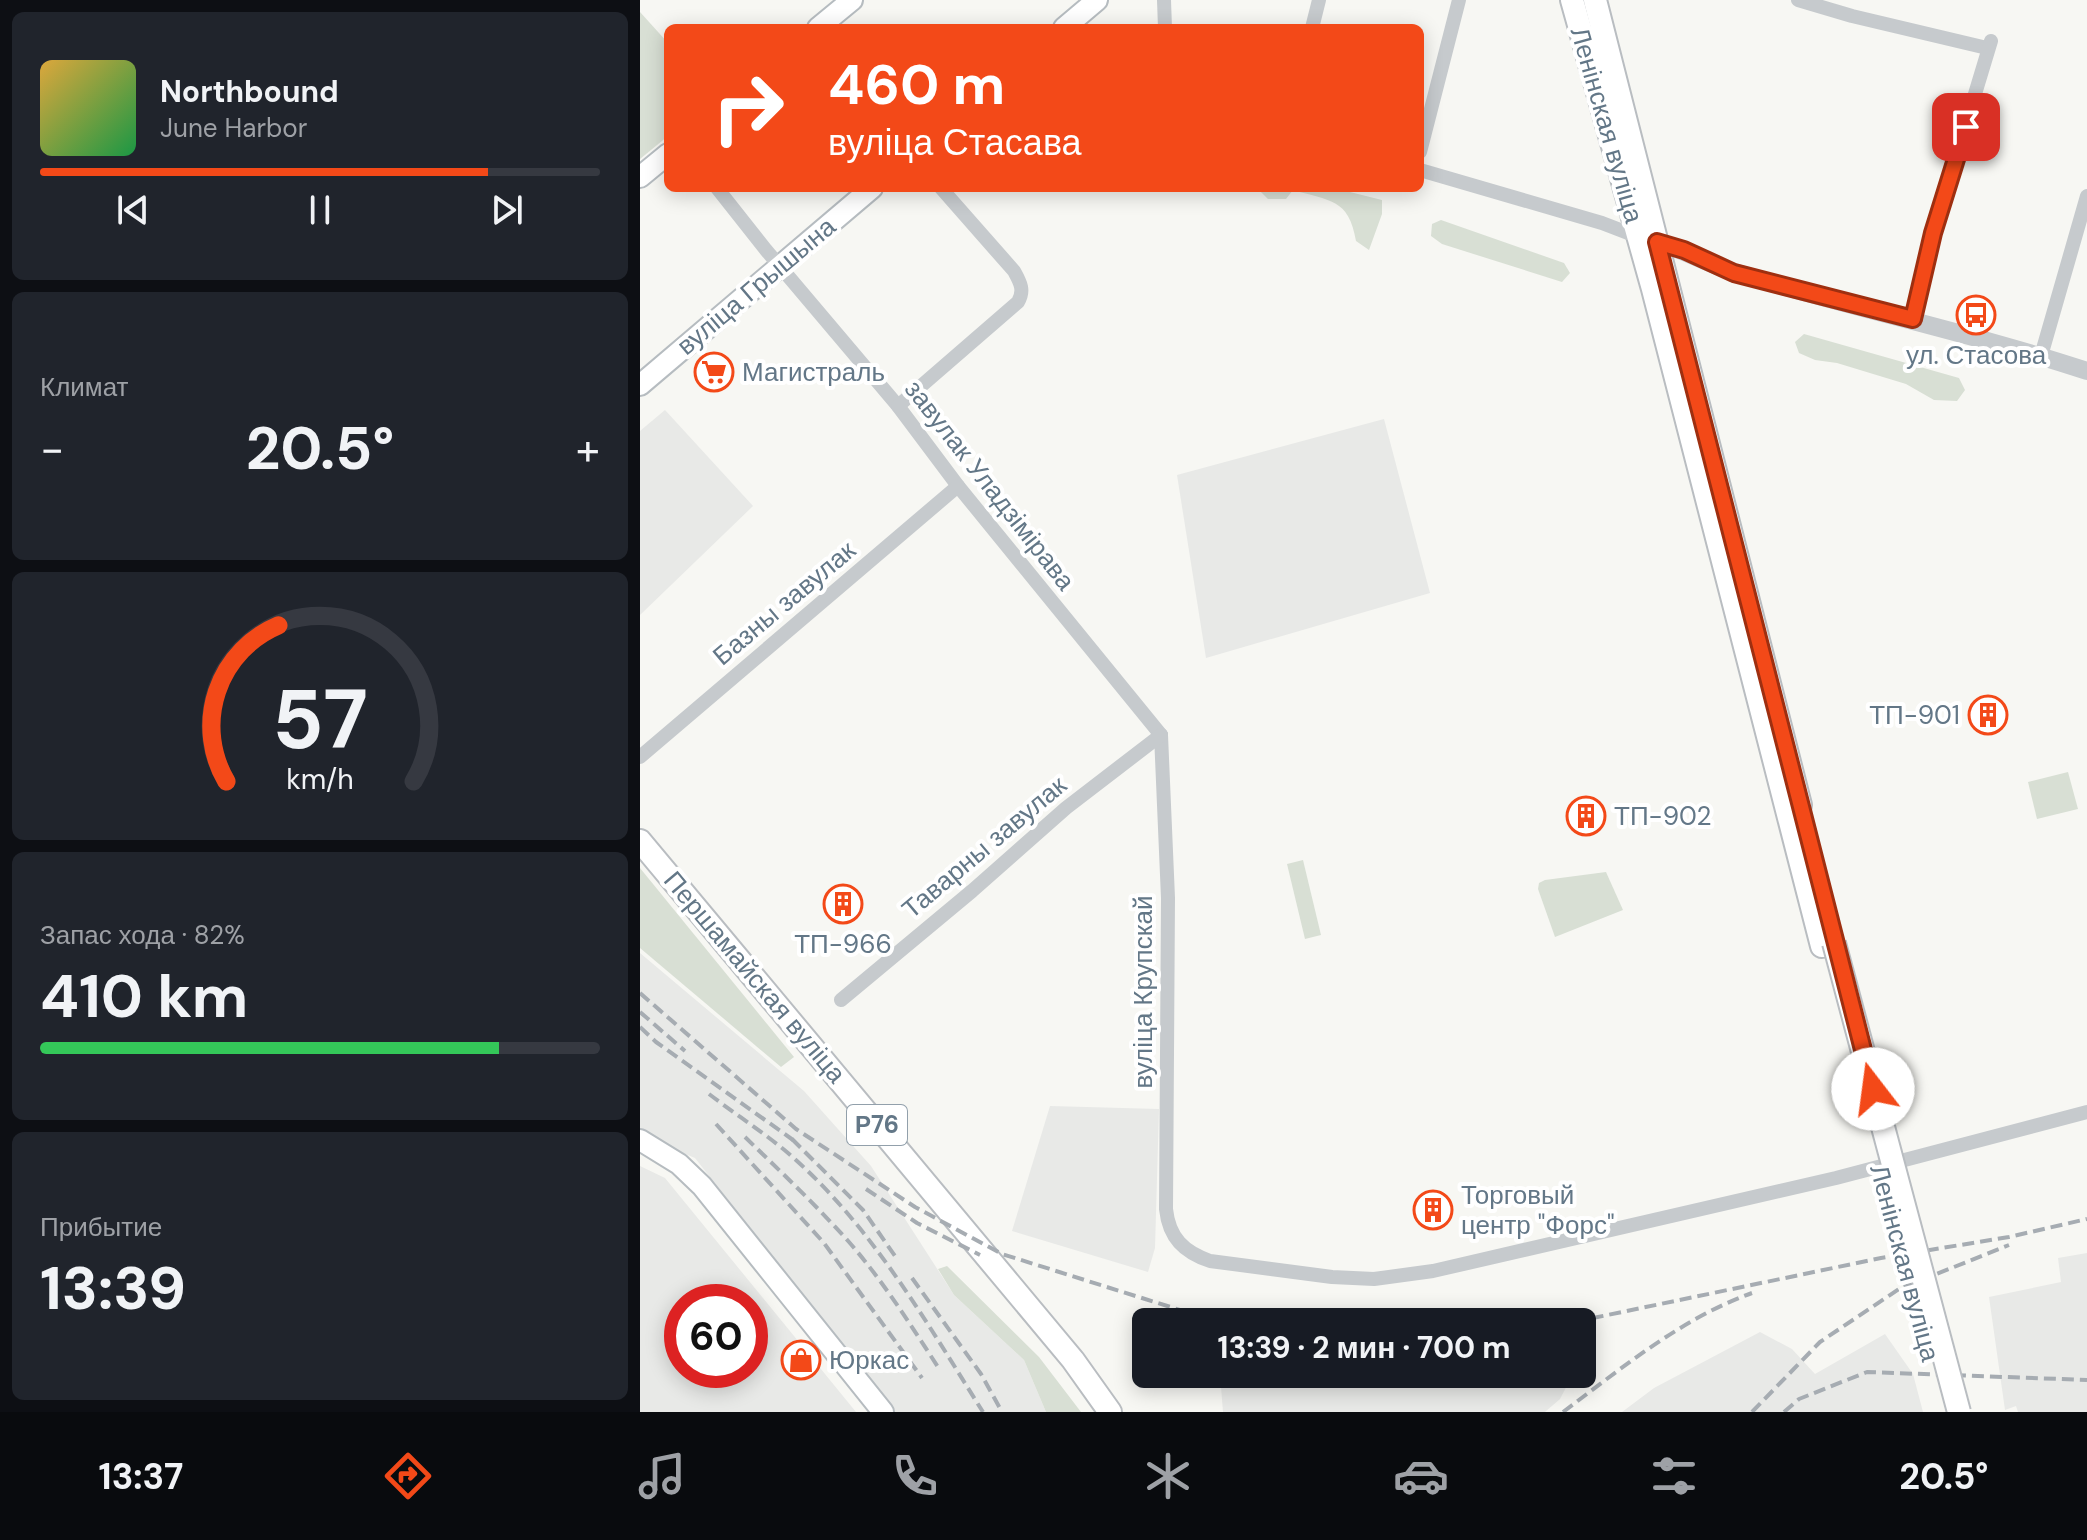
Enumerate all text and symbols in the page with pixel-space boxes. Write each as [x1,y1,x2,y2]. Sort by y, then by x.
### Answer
street label: Ленінская вуліца [1563,23,1651,227]
text: 460 m [828,48,1005,121]
icon: right [696,56,800,160]
text: Northbound [160,72,339,111]
pin [1932,93,2000,161]
icon: arrive [1944,105,1988,149]
text: June Harbor [160,111,307,145]
text: вуліца Стасава [828,119,1082,166]
icon: previous [111,188,155,232]
icon: pause [298,188,342,232]
icon: next [485,188,529,232]
street label: вуліца Грышына [670,209,843,362]
bus stop icon: ул. Стасова [1955,294,1997,336]
place label: ул. Стасова [1906,338,2047,372]
supermarket icon: Магистраль [693,351,735,393]
place label: Магистраль [742,355,885,389]
text: Климат [40,370,129,404]
street label: завулак Уладзімірава [897,373,1083,597]
text: 20.5° [246,409,394,488]
text: − [40,420,64,478]
text: + [576,420,600,478]
street label: Базны завулак [706,533,863,673]
text: 57 [272,665,368,774]
building icon: ТП-901 [1967,694,2009,736]
place label: ТП-901 [1869,698,1960,732]
text: km/h [286,761,354,798]
street label: Таварны завулак [895,768,1074,926]
building icon: ТП-902 [1565,795,1607,837]
place label: ТП-902 [1614,799,1711,833]
street label: Першамайская вуліца [656,864,854,1090]
building icon: ТП-966 [822,883,864,925]
street label: вуліца Крупскай [1126,895,1160,1089]
text: Запас хода · 82% [40,918,245,952]
place label: ТП-966 [794,927,892,961]
text: 410 km [40,957,248,1036]
position arrow [1831,1047,1915,1131]
road number: Р76 [847,1105,907,1145]
street label: Ленінская вуліца [1862,1161,1948,1366]
place label: Торговый центр "Форс" [1461,1178,1615,1242]
building icon: Торговый центр "Форс" [1412,1189,1454,1231]
text: Прибытие [40,1210,162,1244]
text: 13:39 [40,1249,186,1328]
speed limit sign: 60 [664,1284,768,1388]
text: 13:39 · 2 мин · 700 m [1218,1328,1510,1367]
shop icon: Юркас [780,1339,822,1381]
place label: Юркас [829,1343,909,1377]
icon: directions [380,1448,436,1504]
icon: music [634,1448,690,1504]
icon: phone [887,1448,943,1504]
icon: climate [1140,1448,1196,1504]
icon: car [1393,1448,1449,1504]
icon: filters [1646,1448,1702,1504]
text: 13:37 [99,1453,183,1500]
text: 20.5° [1899,1453,1988,1500]

